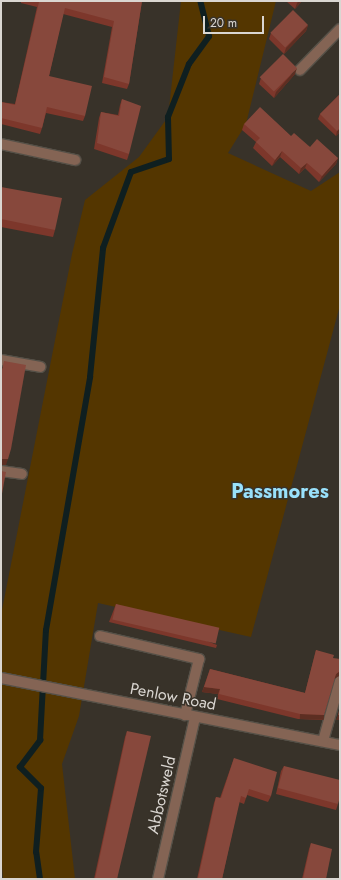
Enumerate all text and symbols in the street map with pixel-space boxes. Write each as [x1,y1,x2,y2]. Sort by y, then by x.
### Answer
scale bar [205,8,266,34]
text: 20 m [210,14,237,32]
district label: Passmores [231,479,329,503]
street label: Penlow Road [128,679,218,715]
street label: Abbotsweld [144,754,180,836]

